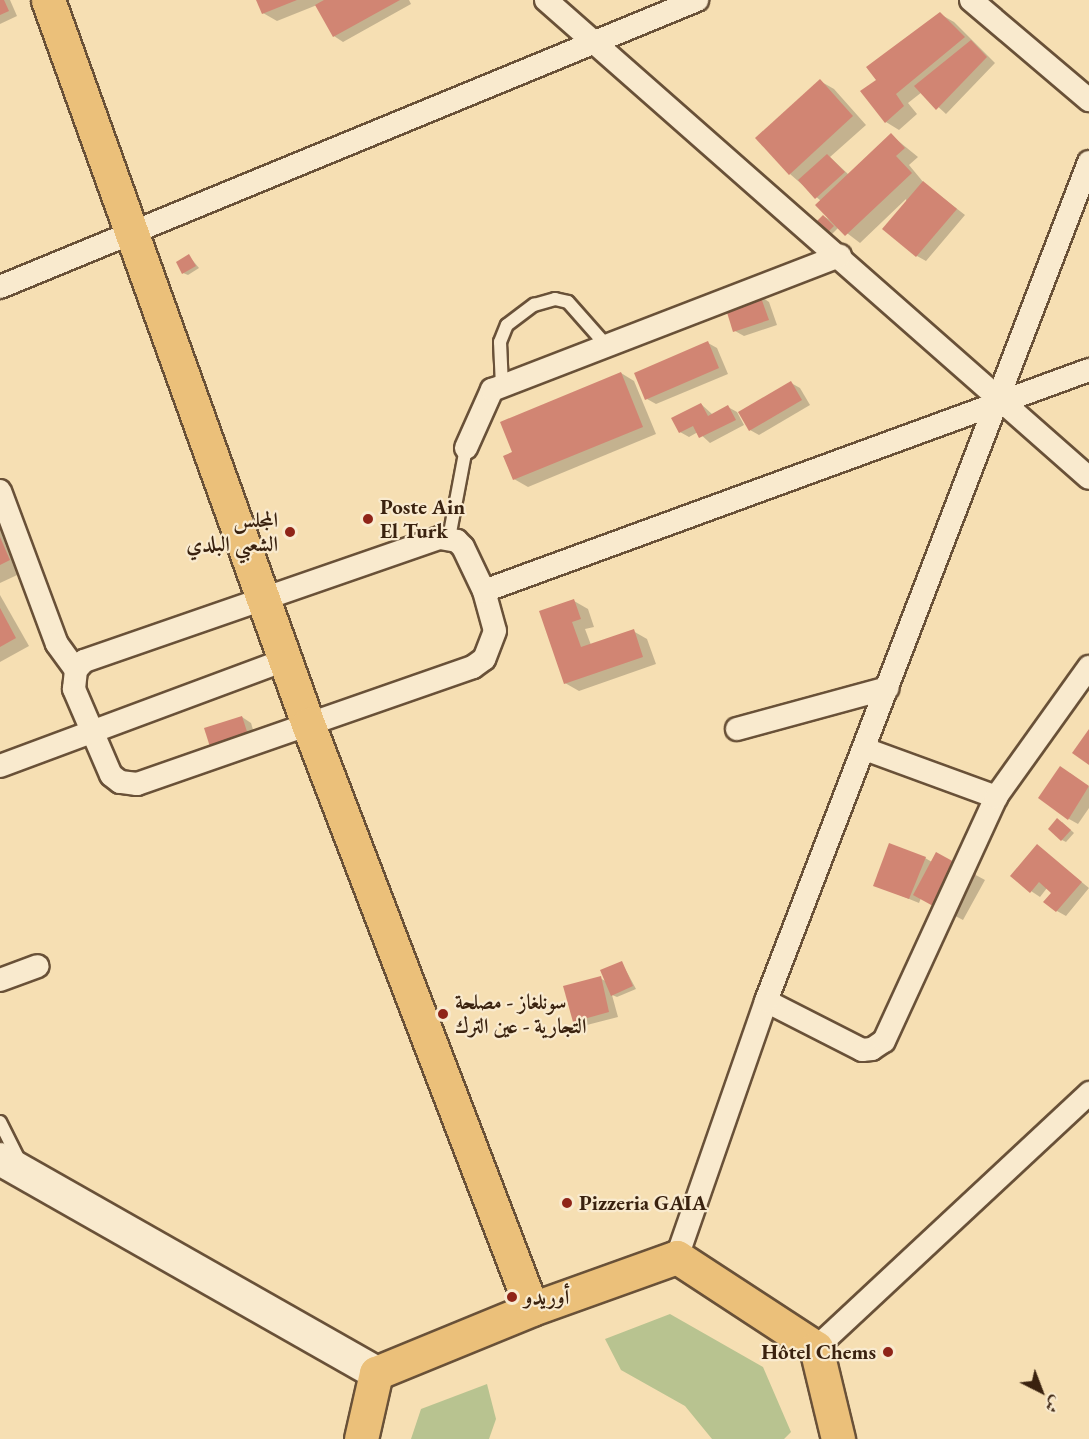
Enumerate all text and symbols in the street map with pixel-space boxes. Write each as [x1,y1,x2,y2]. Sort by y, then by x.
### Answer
place label: Poste Ain El Turk [380,494,465,544]
place label: المجلس الشعبي البلدي [186,507,278,557]
marker: Poste Ain El Turk [361,512,375,526]
marker: المجلس الشعبي البلدي [283,525,297,539]
place label: سونلغاز - مصلحة التجارية - عين الترك [455,989,587,1039]
marker: سونلغاز - مصلحة التجارية - عين الترك [436,1007,450,1021]
place label: Pizzeria GAIA [579,1190,707,1216]
marker: Pizzeria GAIA [560,1196,574,1210]
place label: أوريدو [524,1284,570,1310]
marker: أوريدو [505,1290,519,1304]
place label: Hôtel Chems [761,1339,876,1365]
marker: Hôtel Chems [881,1345,895,1359]
north arrow [1011,1361,1071,1421]
text: ش [1040,1392,1066,1418]

